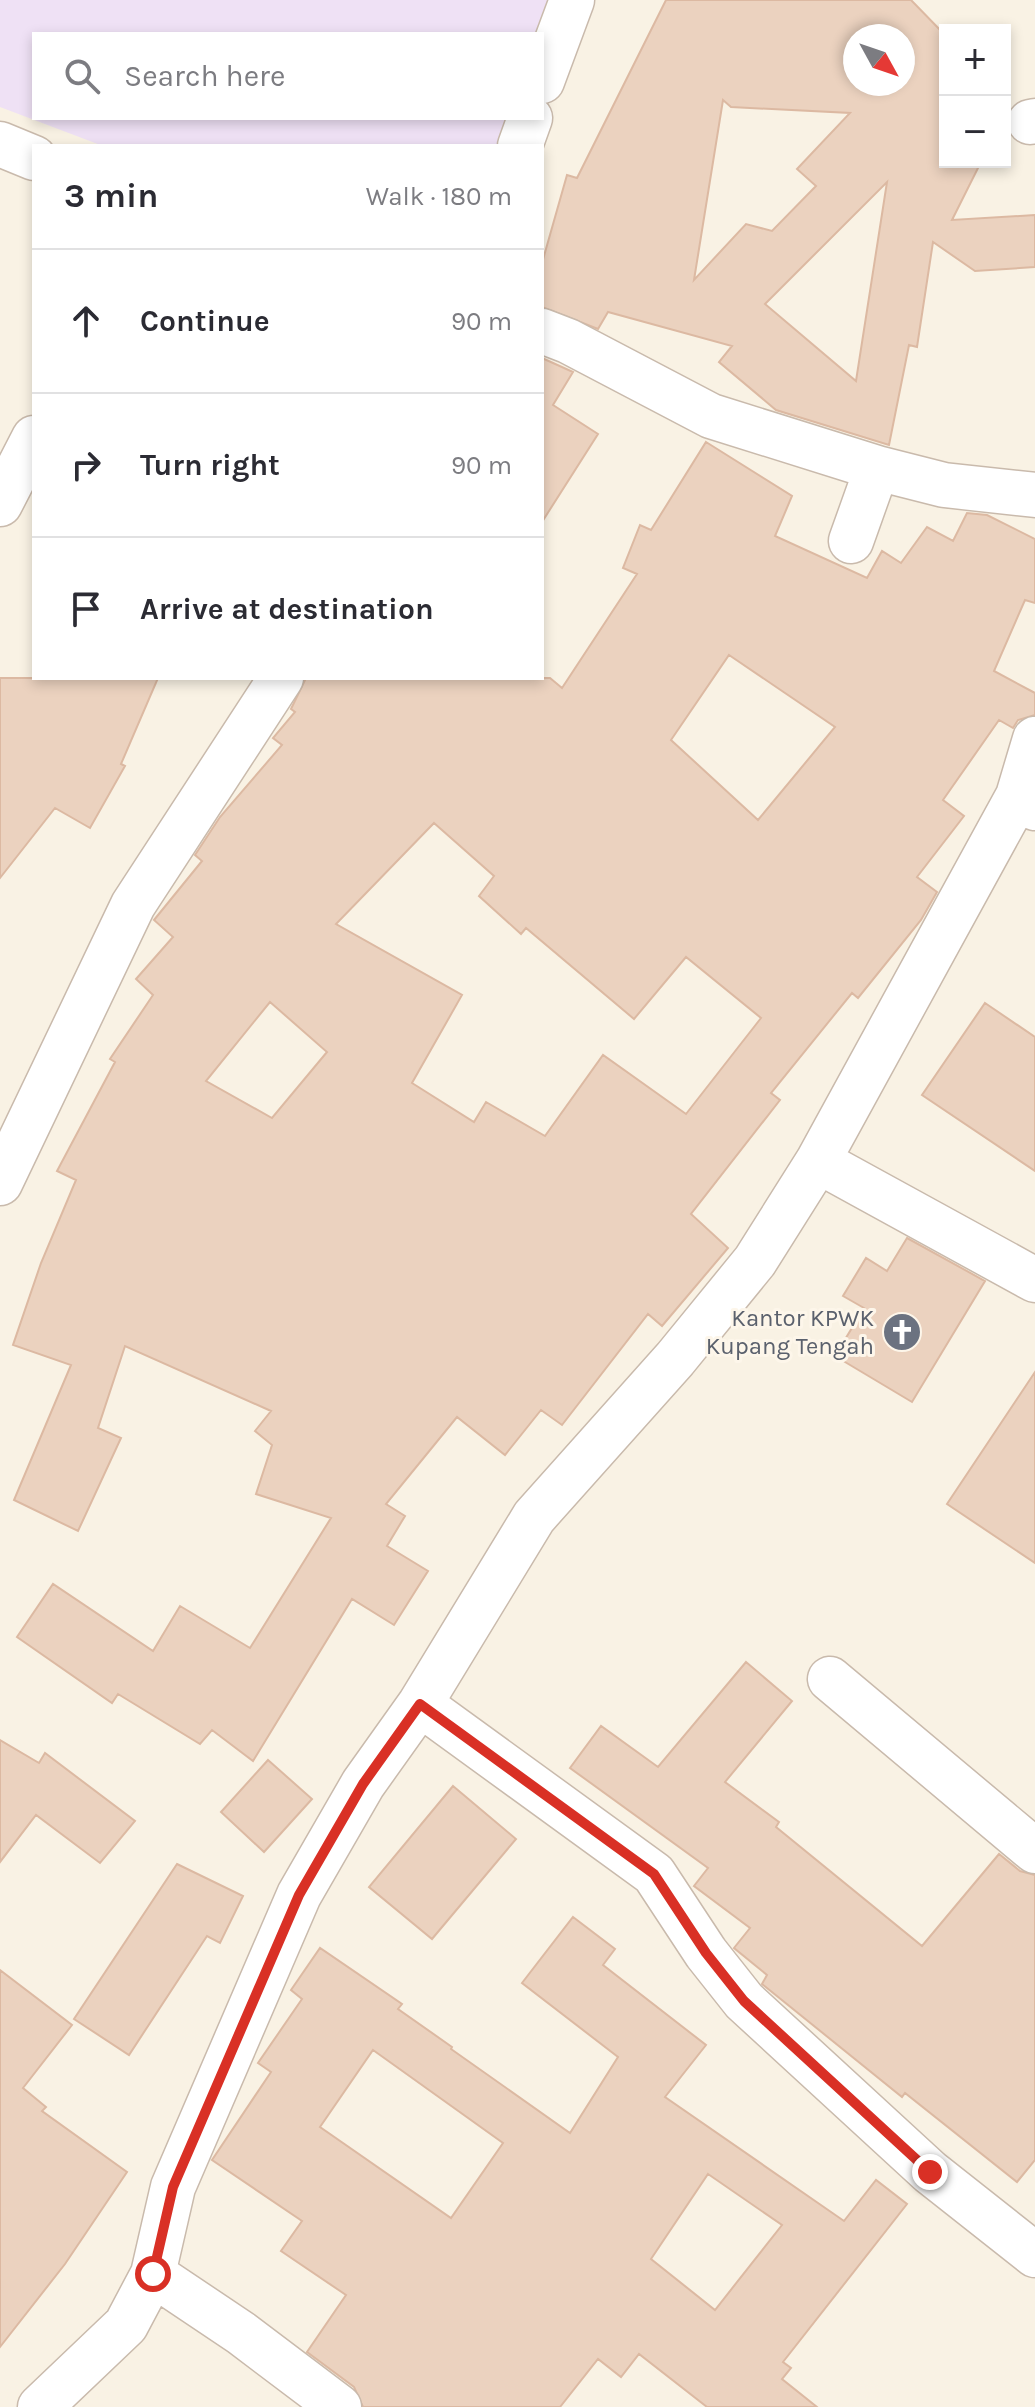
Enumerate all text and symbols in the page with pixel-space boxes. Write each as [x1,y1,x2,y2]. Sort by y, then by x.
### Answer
north arrow [843,24,915,96]
map controls [939,24,1011,168]
button: + [939,24,1011,96]
search box [32,32,544,120]
icon: search [60,54,104,98]
text: Search here [124,58,285,94]
button: − [939,96,1011,168]
text: 3 min [64,176,158,216]
text: Walk · 180 m [366,181,512,212]
icon: ahead [64,299,108,343]
text: Continue [140,303,270,339]
text: 90 m [451,306,512,337]
icon: right [64,443,108,487]
text: Turn right [140,447,280,483]
text: 90 m [451,450,512,481]
icon: arrive [64,587,108,631]
text: Arrive at destination [140,591,434,627]
place label: Kantor KPWK Kupang Tengah [706,1304,874,1360]
church icon: Kantor KPWK Kupang Tengah [881,1311,923,1353]
route end [912,2154,948,2190]
route start [135,2256,171,2292]

